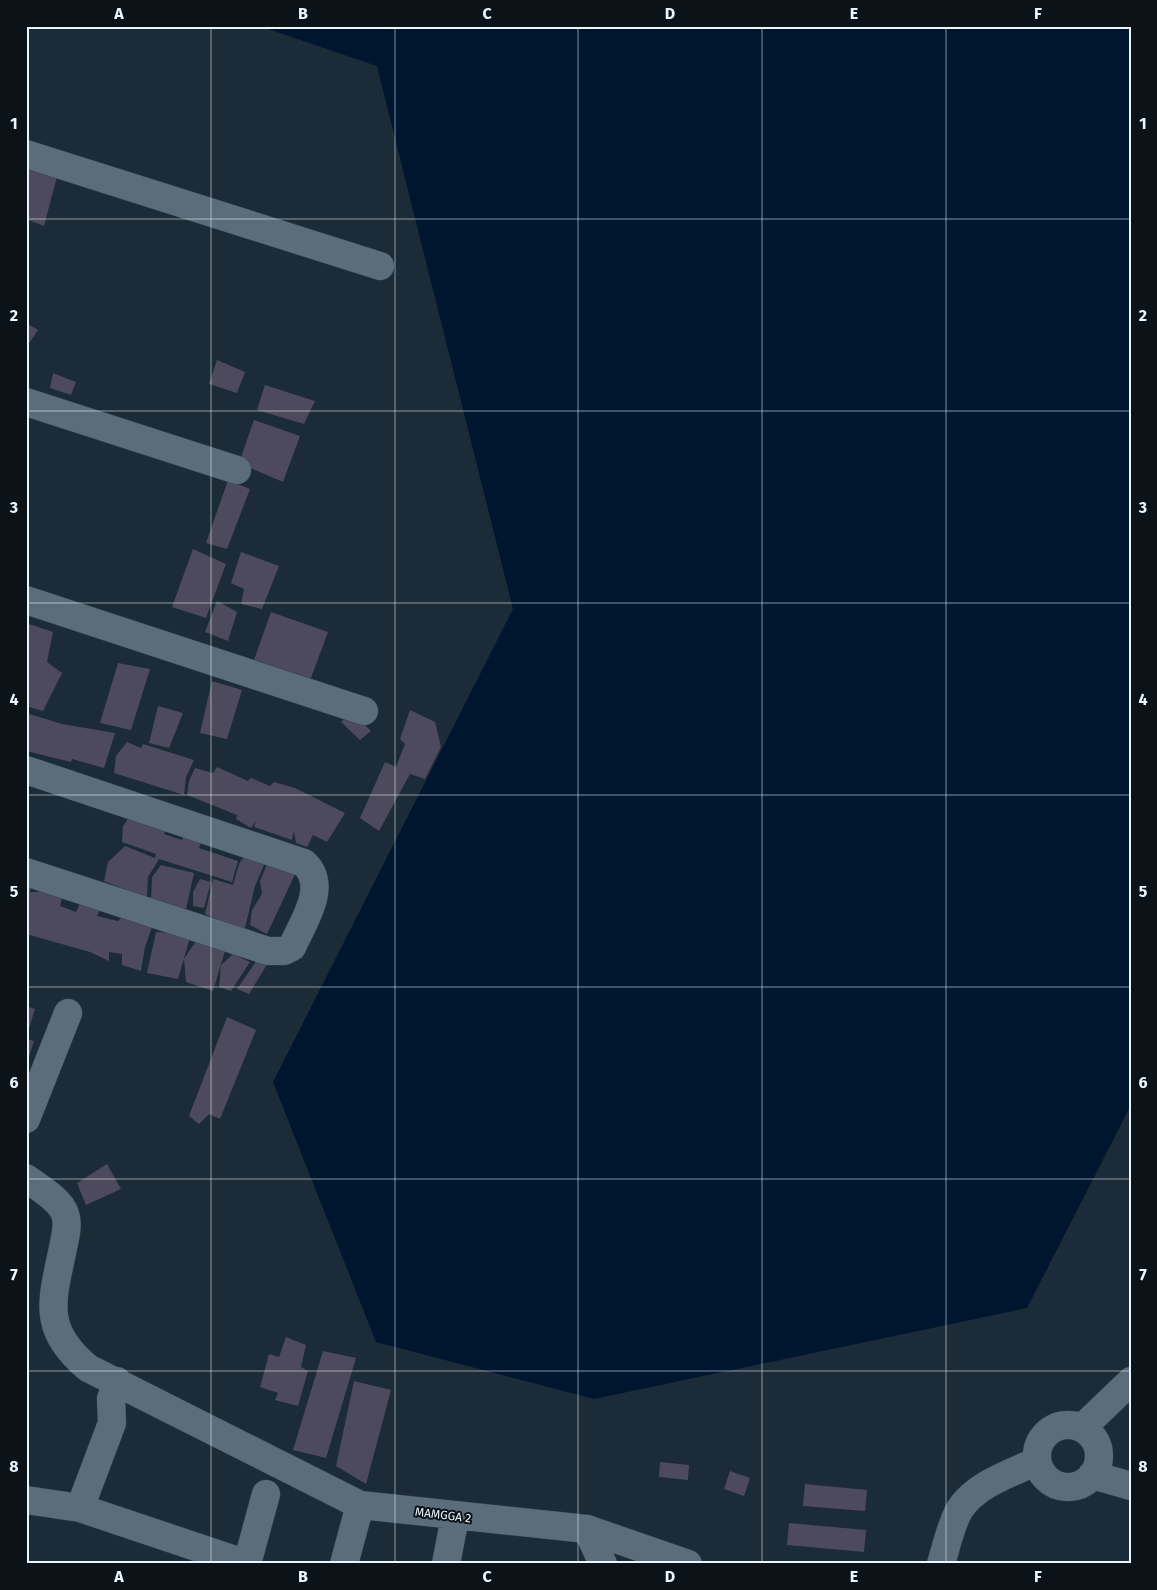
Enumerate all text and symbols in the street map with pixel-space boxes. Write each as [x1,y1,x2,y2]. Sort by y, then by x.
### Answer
text: A [113,4,124,23]
text: B [298,4,308,23]
text: C [482,4,492,23]
text: D [665,4,675,23]
text: E [850,4,858,23]
text: F [1034,4,1042,23]
text: 1 [10,114,18,133]
text: 1 [1139,114,1147,133]
text: 2 [10,306,18,325]
text: 2 [1139,306,1147,325]
text: 3 [9,498,18,517]
text: 3 [1138,498,1147,517]
text: 4 [9,690,19,709]
text: 4 [1138,690,1148,709]
text: 5 [10,882,19,901]
text: 5 [1139,882,1148,901]
text: 6 [9,1073,19,1092]
text: 6 [1138,1073,1148,1092]
text: 7 [10,1265,18,1284]
text: 7 [1139,1265,1147,1284]
text: 8 [9,1457,19,1476]
text: 8 [1138,1457,1148,1476]
street label: MAMGGA 2 [414,1505,472,1525]
text: A [113,1567,124,1586]
text: B [298,1567,308,1586]
text: C [482,1567,492,1586]
text: D [665,1567,675,1586]
text: E [850,1567,858,1586]
text: F [1034,1567,1042,1586]

